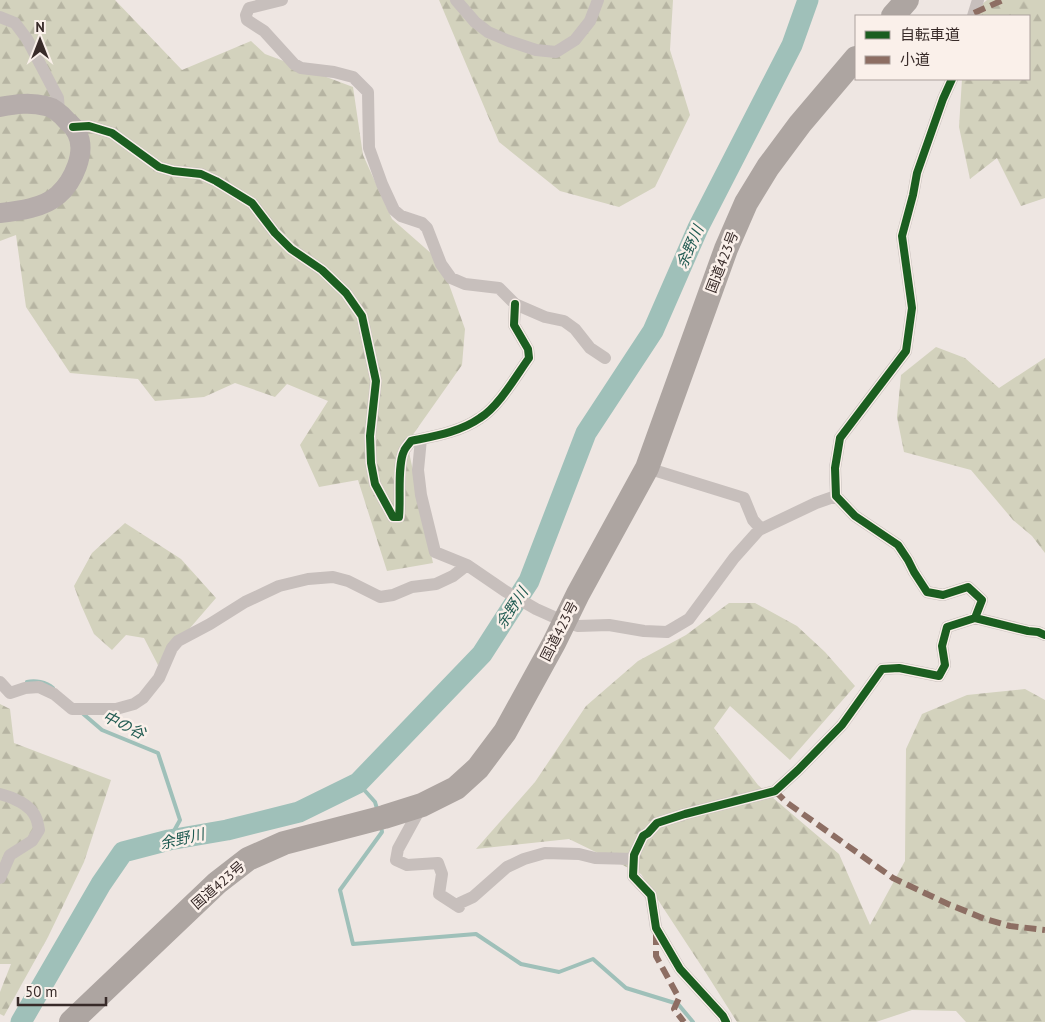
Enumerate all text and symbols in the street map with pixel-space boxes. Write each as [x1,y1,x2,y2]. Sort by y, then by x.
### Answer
north arrow [15,15,65,65]
legend [855,15,1030,80]
text: N [35,18,45,36]
text: 自転車道 [900,25,960,44]
text: 小道 [900,50,930,69]
water label: 余野川 [672,221,708,271]
street label: 国道423号 [702,228,742,296]
water label: 余野川 [491,582,533,632]
street label: 国道423号 [536,598,582,664]
water label: 中の谷 [100,706,150,744]
water label: 余野川 [158,824,208,853]
street label: 国道423号 [188,857,248,913]
scale bar [18,974,105,1006]
text: 50 m [25,982,58,1001]

